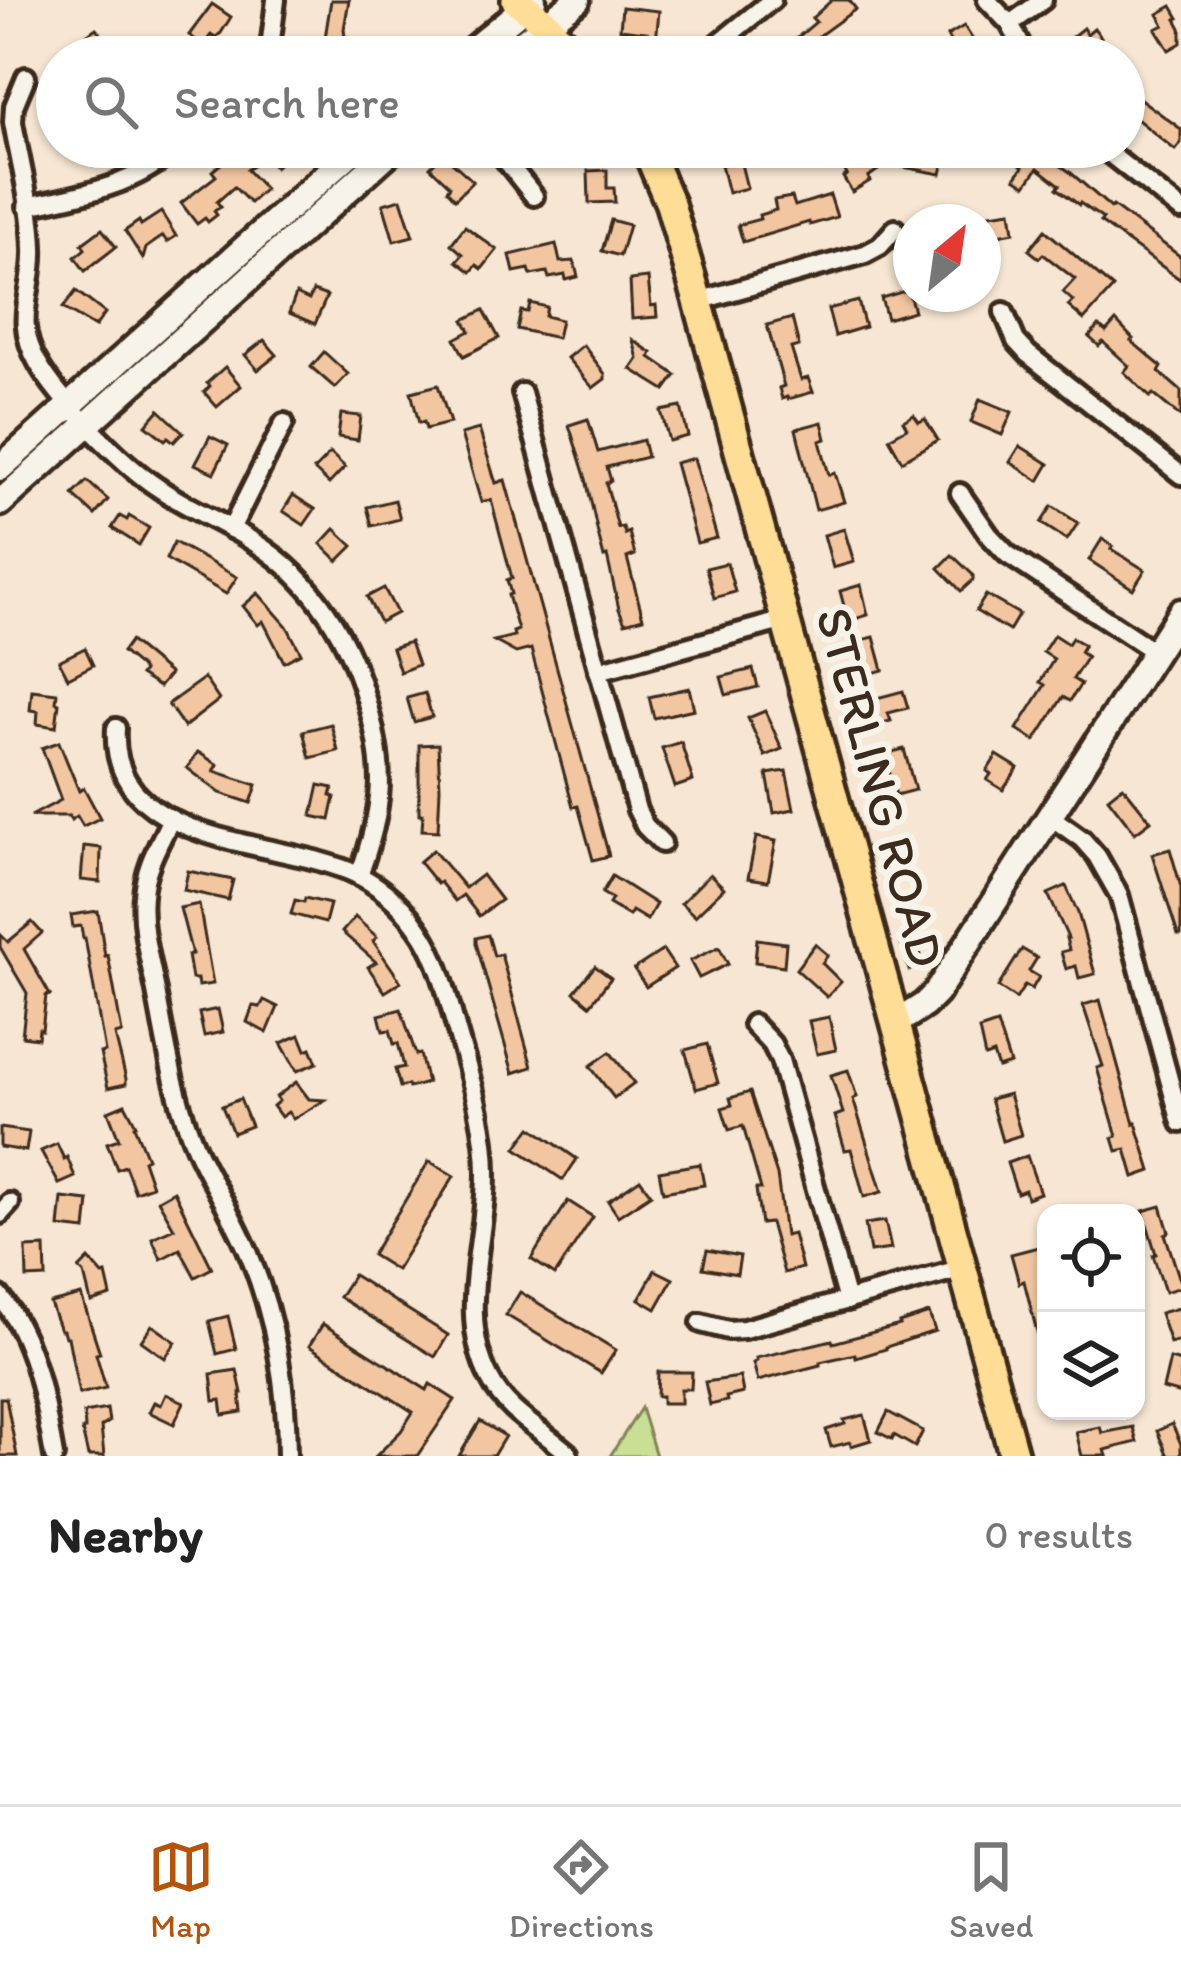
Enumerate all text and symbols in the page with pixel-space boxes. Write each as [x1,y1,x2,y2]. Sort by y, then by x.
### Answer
search box [36,36,1145,168]
icon: search [78,69,144,135]
text: Search here [174,75,400,129]
north arrow [893,204,1001,312]
street label: STERLING ROAD [803,601,958,973]
map controls [1037,1204,1145,1420]
button: locate [1037,1204,1145,1312]
button: layers [1037,1312,1145,1420]
text: Nearby [48,1504,203,1565]
text: 0 results [984,1511,1133,1558]
tab: Map [148,1834,214,1945]
tab: Directions [509,1834,654,1945]
tab: Saved [949,1834,1033,1945]

